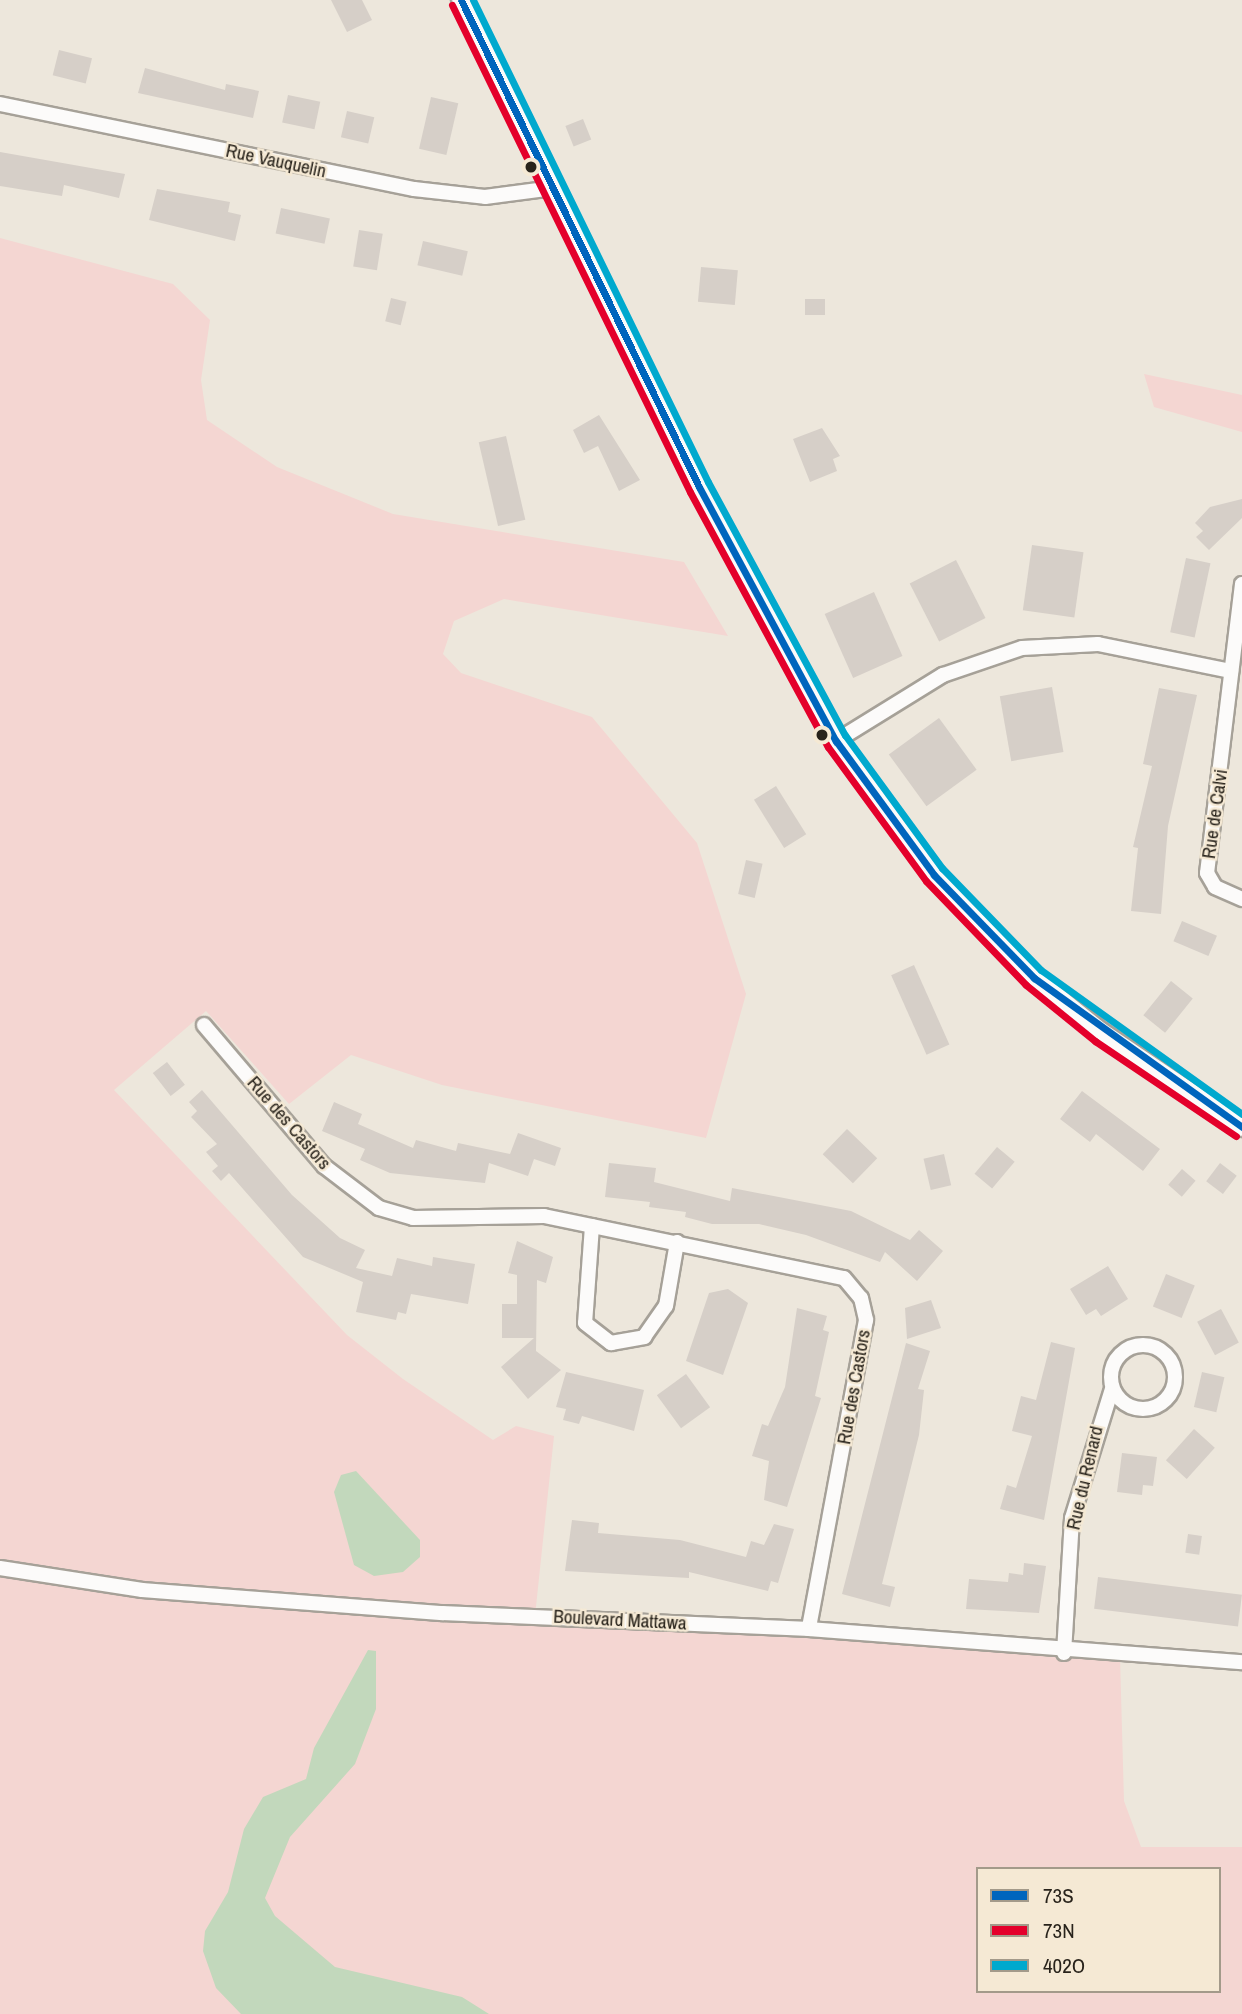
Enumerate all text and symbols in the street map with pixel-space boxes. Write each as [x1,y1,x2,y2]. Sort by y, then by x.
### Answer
street label: Rue Vauquelin [224,139,328,183]
unlabelled marker [524,160,538,174]
unlabelled marker [815,728,829,742]
street label: Rue de Calvi [1197,768,1233,860]
street label: Rue des Castors [242,1072,336,1174]
street label: Rue des Castors [833,1328,875,1446]
street label: Rue du Renard [1062,1424,1108,1532]
street label: Boulevard Mattawa [553,1605,687,1635]
legend [976,1867,1221,1993]
text: 73S [1043,1881,1074,1910]
text: 73N [1043,1916,1075,1945]
text: 402O [1043,1951,1085,1980]

